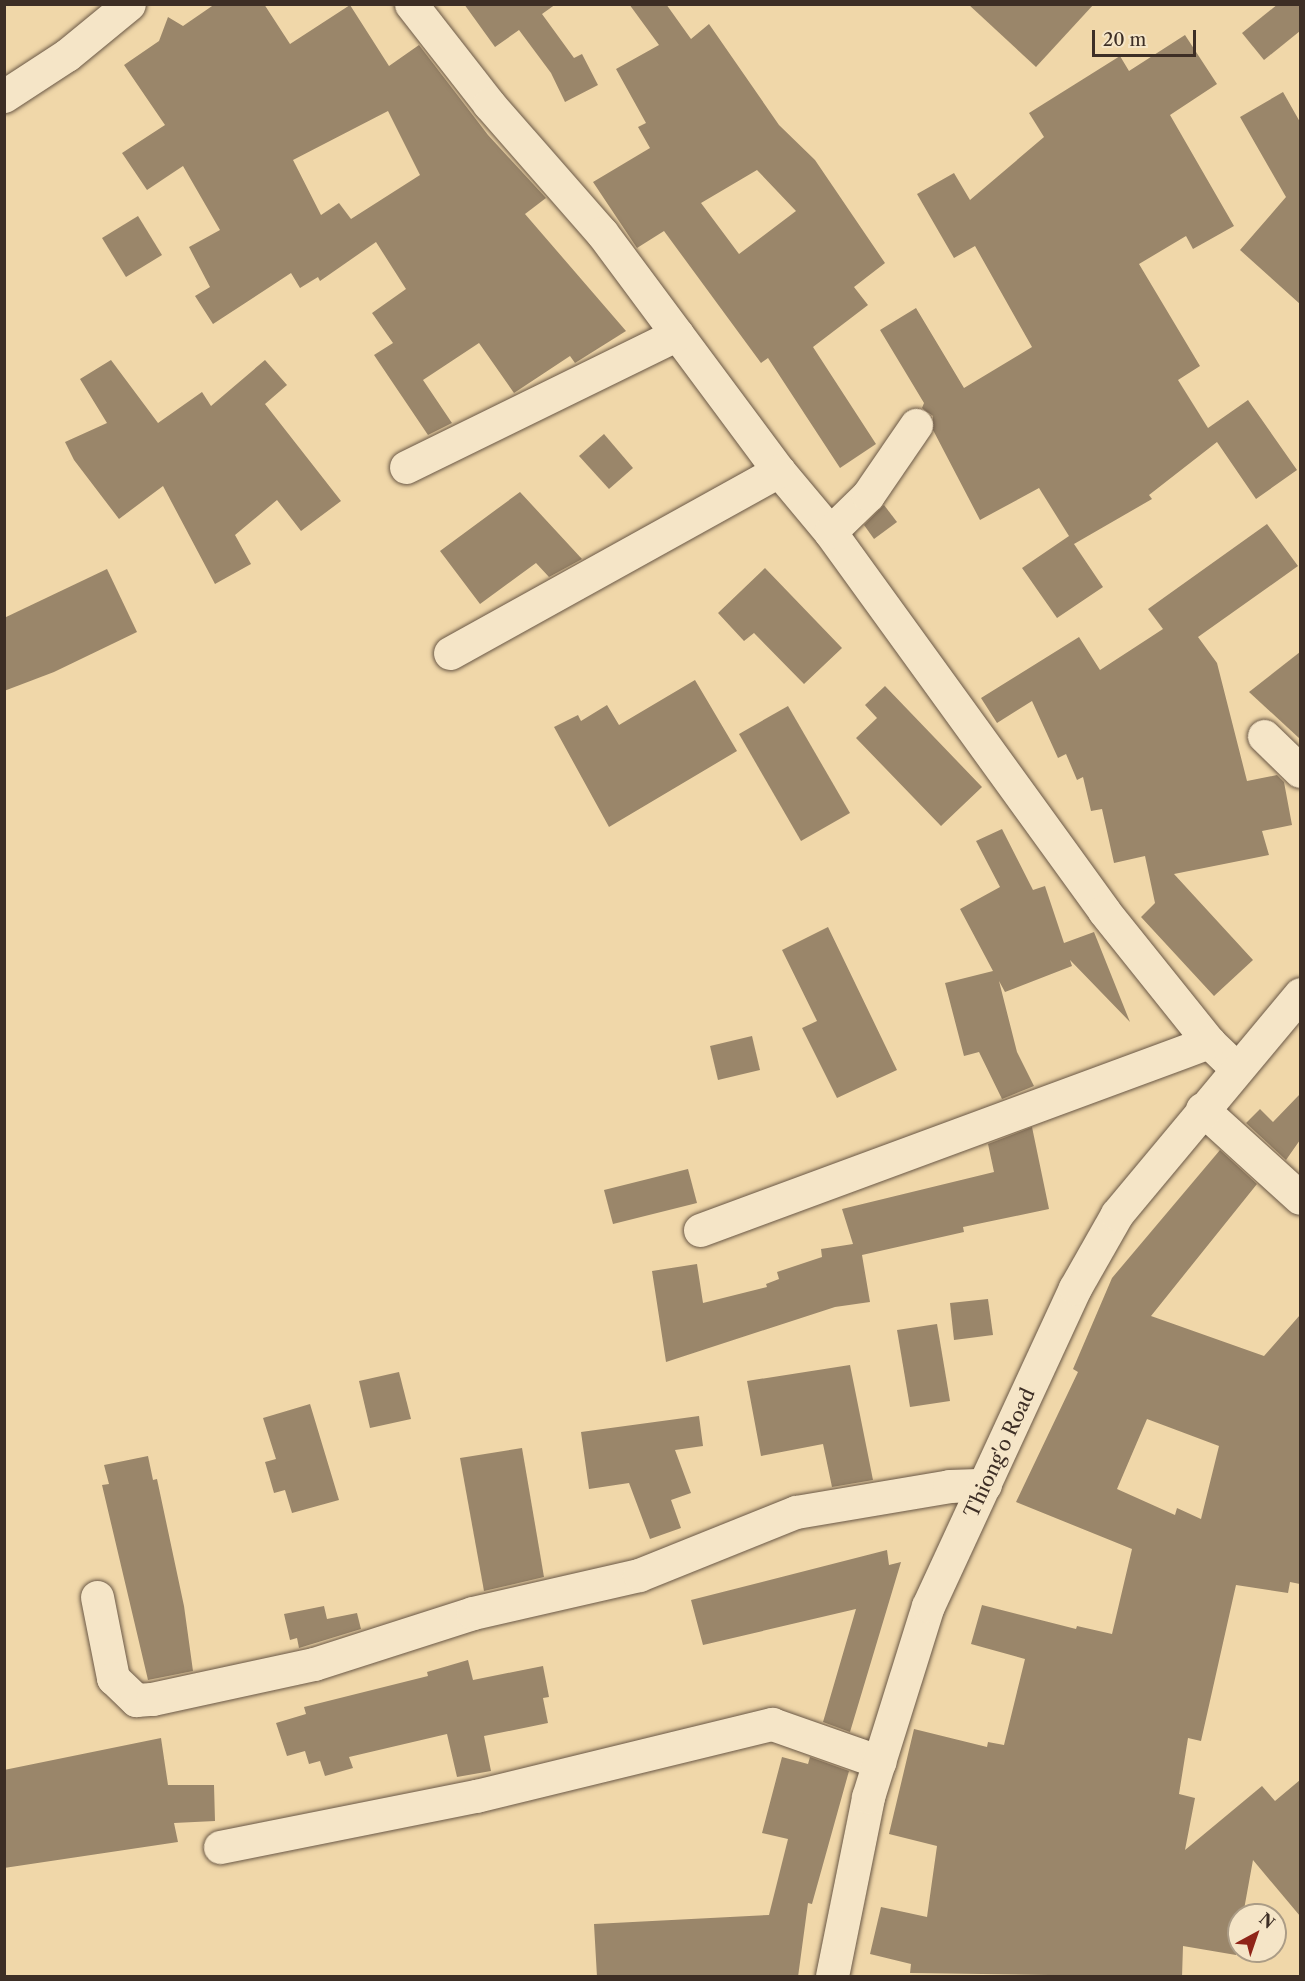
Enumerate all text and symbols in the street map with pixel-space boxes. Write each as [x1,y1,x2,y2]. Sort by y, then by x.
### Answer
scale bar [1095,18,1198,56]
text: 20 m [1103,29,1146,51]
street label: Thiong'o Road [960,1384,1040,1522]
north arrow [1227,1903,1287,1963]
text: N [1256,1909,1279,1933]

